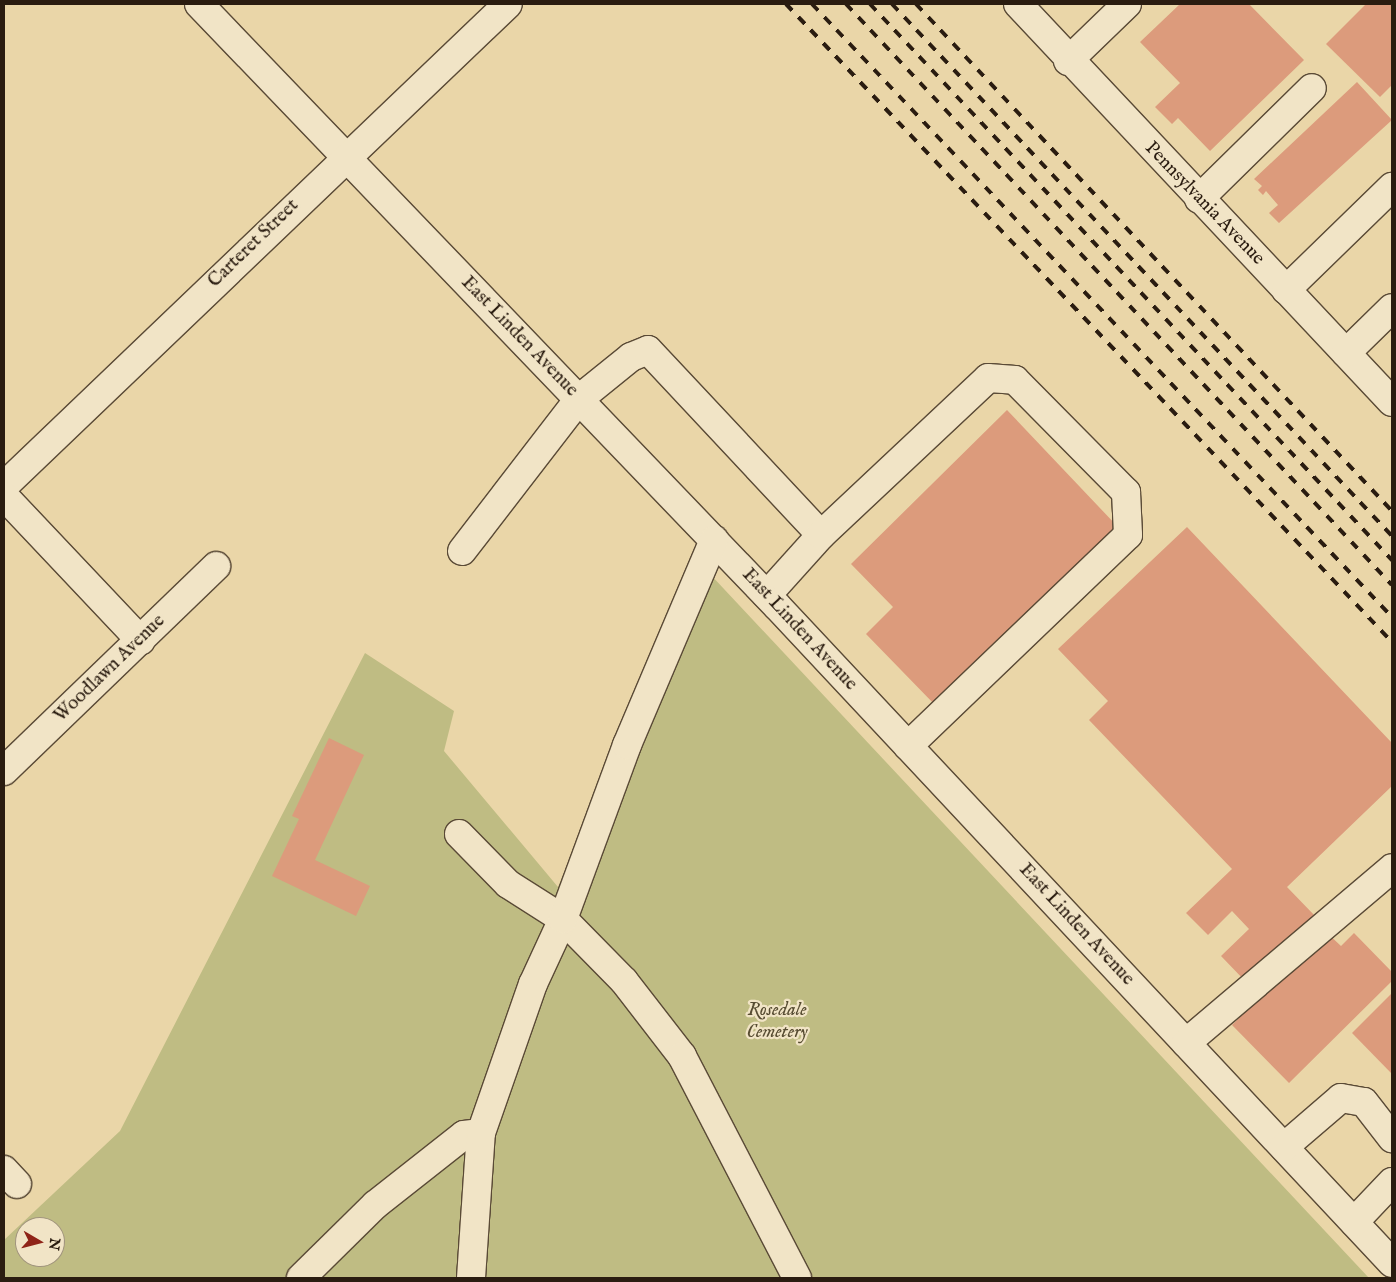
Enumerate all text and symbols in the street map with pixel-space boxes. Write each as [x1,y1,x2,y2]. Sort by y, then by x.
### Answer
street label: Pennsylvania Avenue [1139,138,1269,270]
street label: Carteret Street [204,195,304,293]
street label: East Linden Avenue [456,272,582,402]
street label: East Linden Avenue [737,564,861,696]
street label: Woodlawn Avenue [50,610,170,728]
street label: East Linden Avenue [1014,859,1138,991]
park label: Rosedale Cemetery [746,1000,808,1044]
north arrow [15,1217,65,1267]
text: N [44,1237,64,1251]

